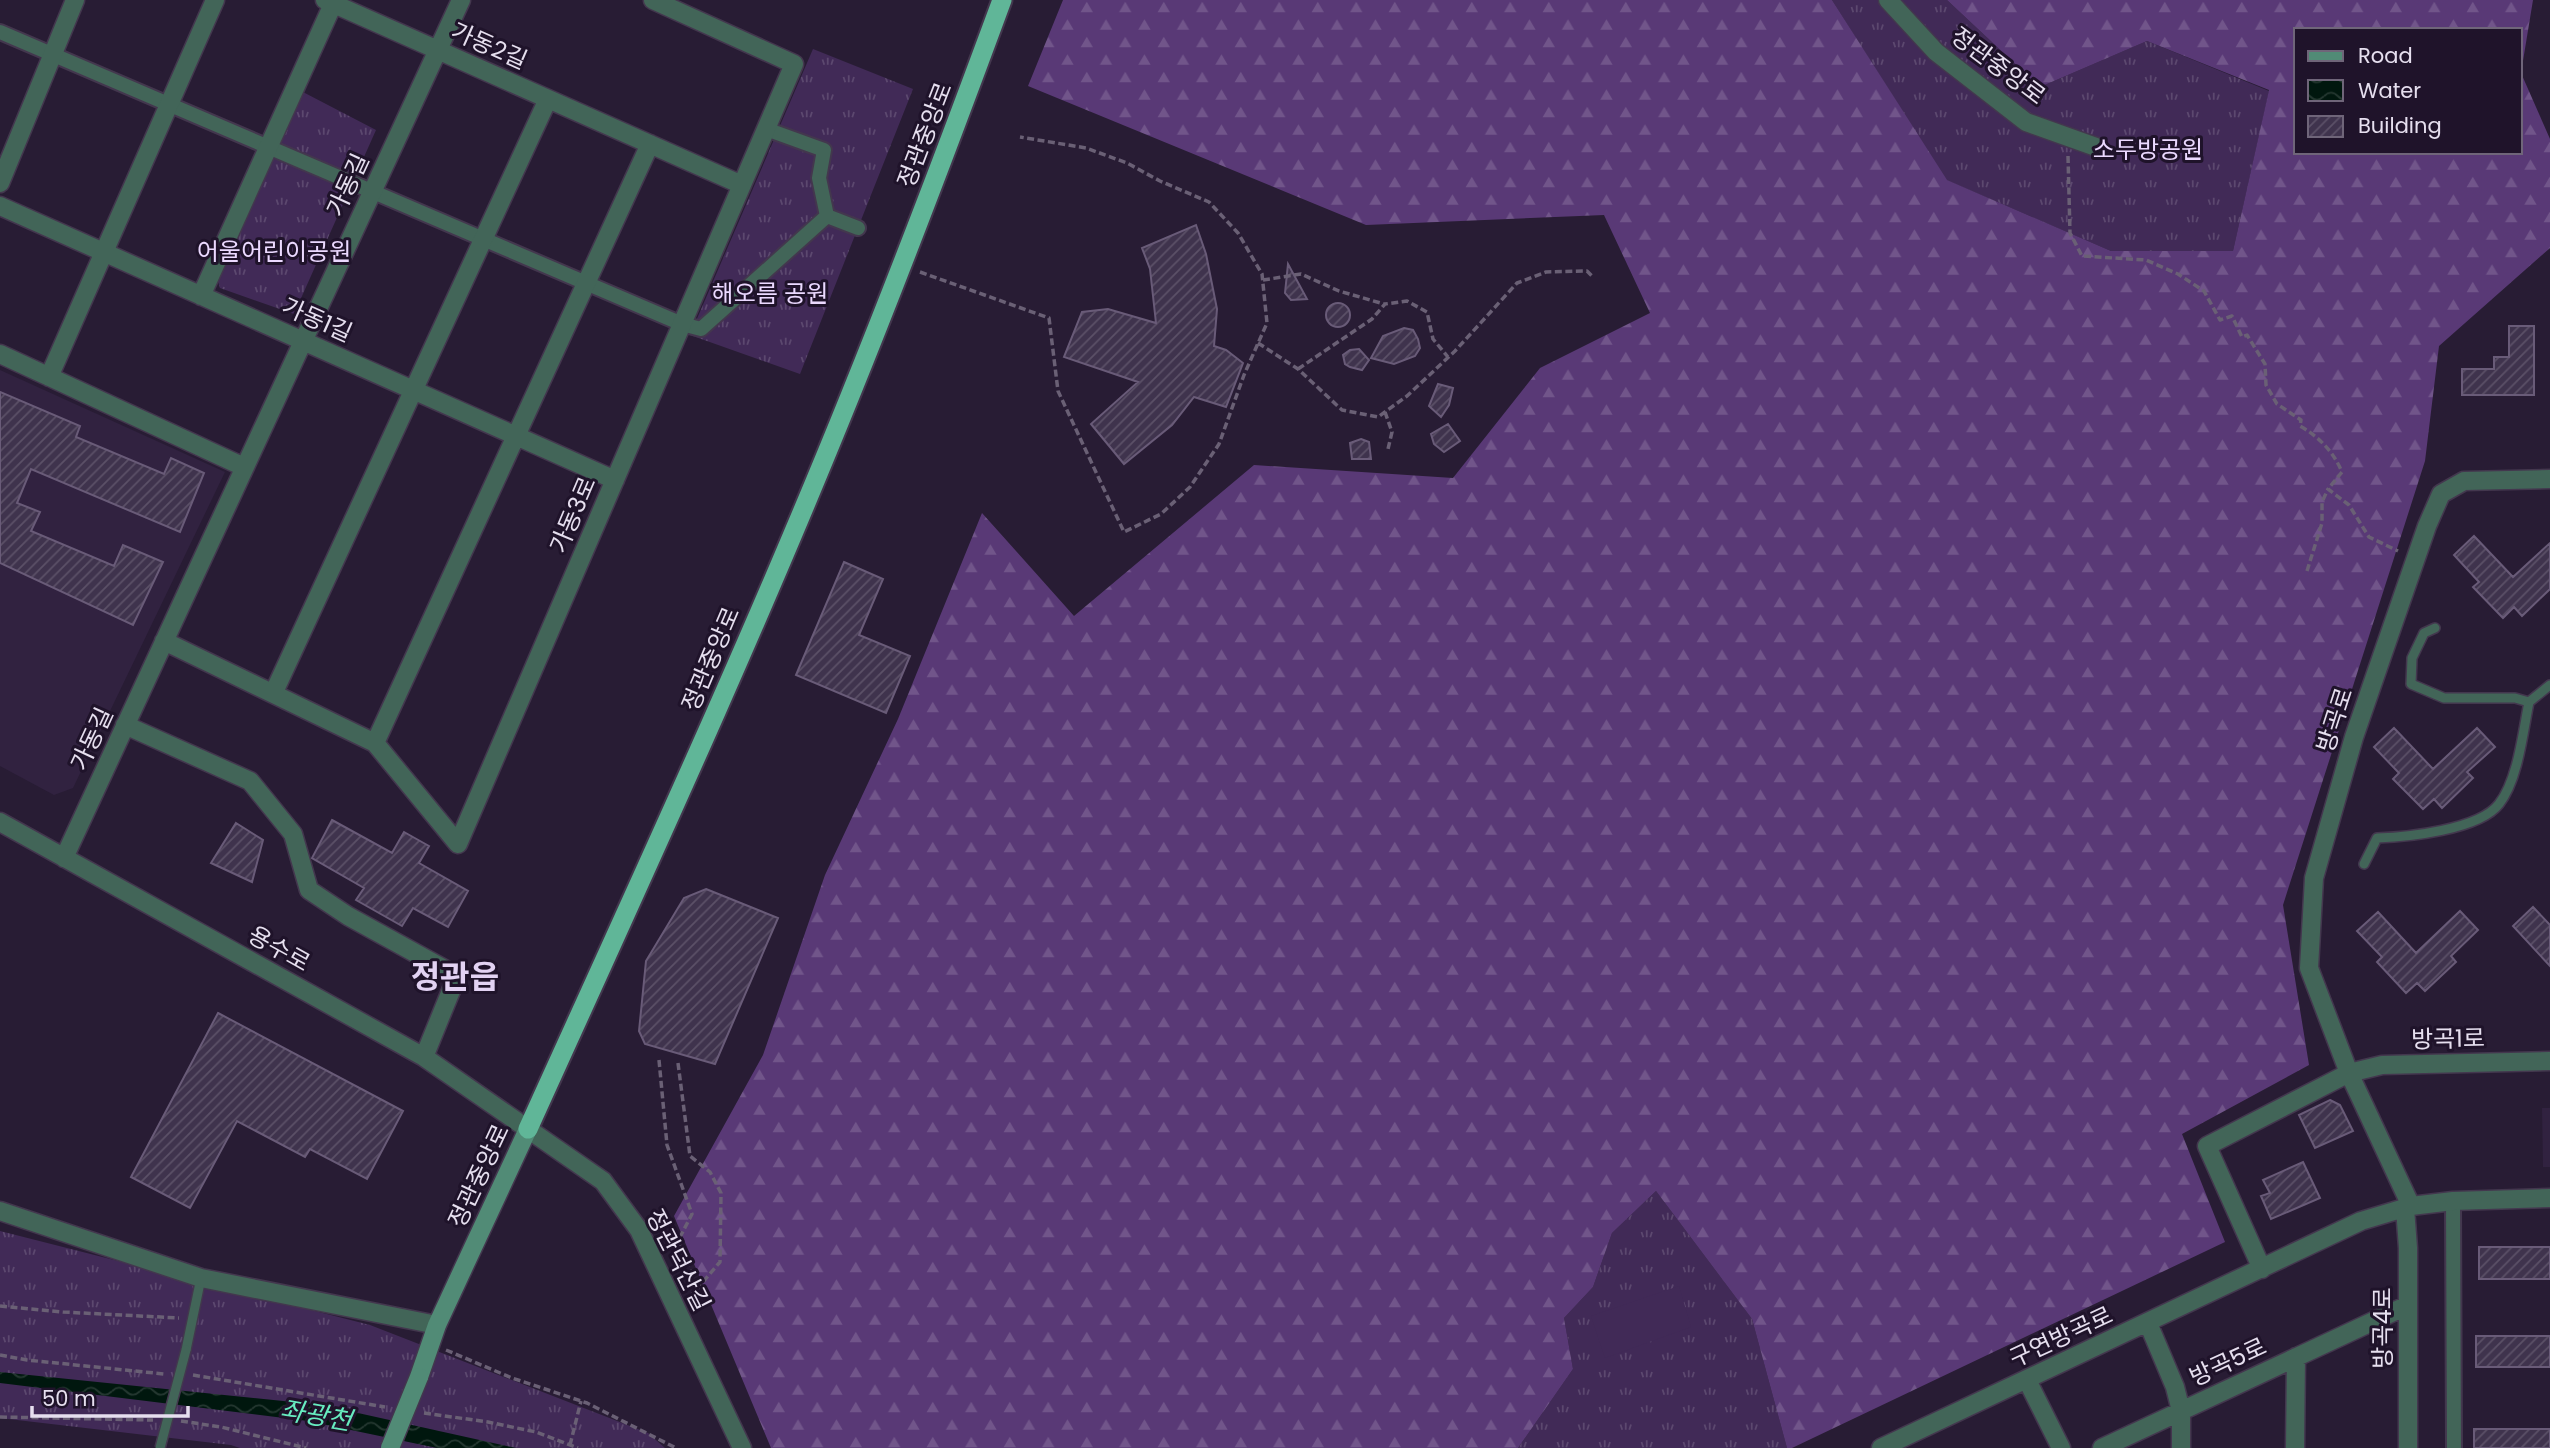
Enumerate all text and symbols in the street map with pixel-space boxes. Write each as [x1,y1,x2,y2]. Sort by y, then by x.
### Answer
street label: 가동2길 [446,14,532,77]
street label: 정관중앙로 [1944,19,2052,112]
legend [2294,28,2522,154]
text: Road [2358,41,2413,70]
text: Water [2358,76,2421,105]
street label: 정관중앙로 [889,77,960,192]
text: Building [2358,111,2442,140]
park label: 소두방공원 [2093,133,2203,166]
street label: 가동길 [319,148,377,222]
park label: 어울어린이공원 [197,235,351,268]
park label: 해오름 공원 [712,277,828,310]
street label: 가동1길 [277,289,358,350]
street label: 가동3로 [542,471,603,558]
street label: 정관중앙로 [674,602,747,716]
street label: 방곡로 [2309,683,2360,756]
street label: 가동길 [63,702,121,776]
street label: 용수로 [242,918,316,979]
district label: 정관읍 [411,954,499,999]
street label: 방곡1로 [2411,1021,2485,1056]
street label: 정관중앙로 [440,1119,517,1233]
street label: 정관덕산길 [639,1203,718,1316]
street label: 방곡4로 [2366,1287,2399,1369]
street label: 구연방곡로 [2004,1298,2118,1375]
street label: 방곡5로 [2184,1329,2272,1394]
scale bar [32,1374,187,1418]
text: 50 m [42,1384,96,1413]
water label: 좌광천 [278,1391,357,1439]

